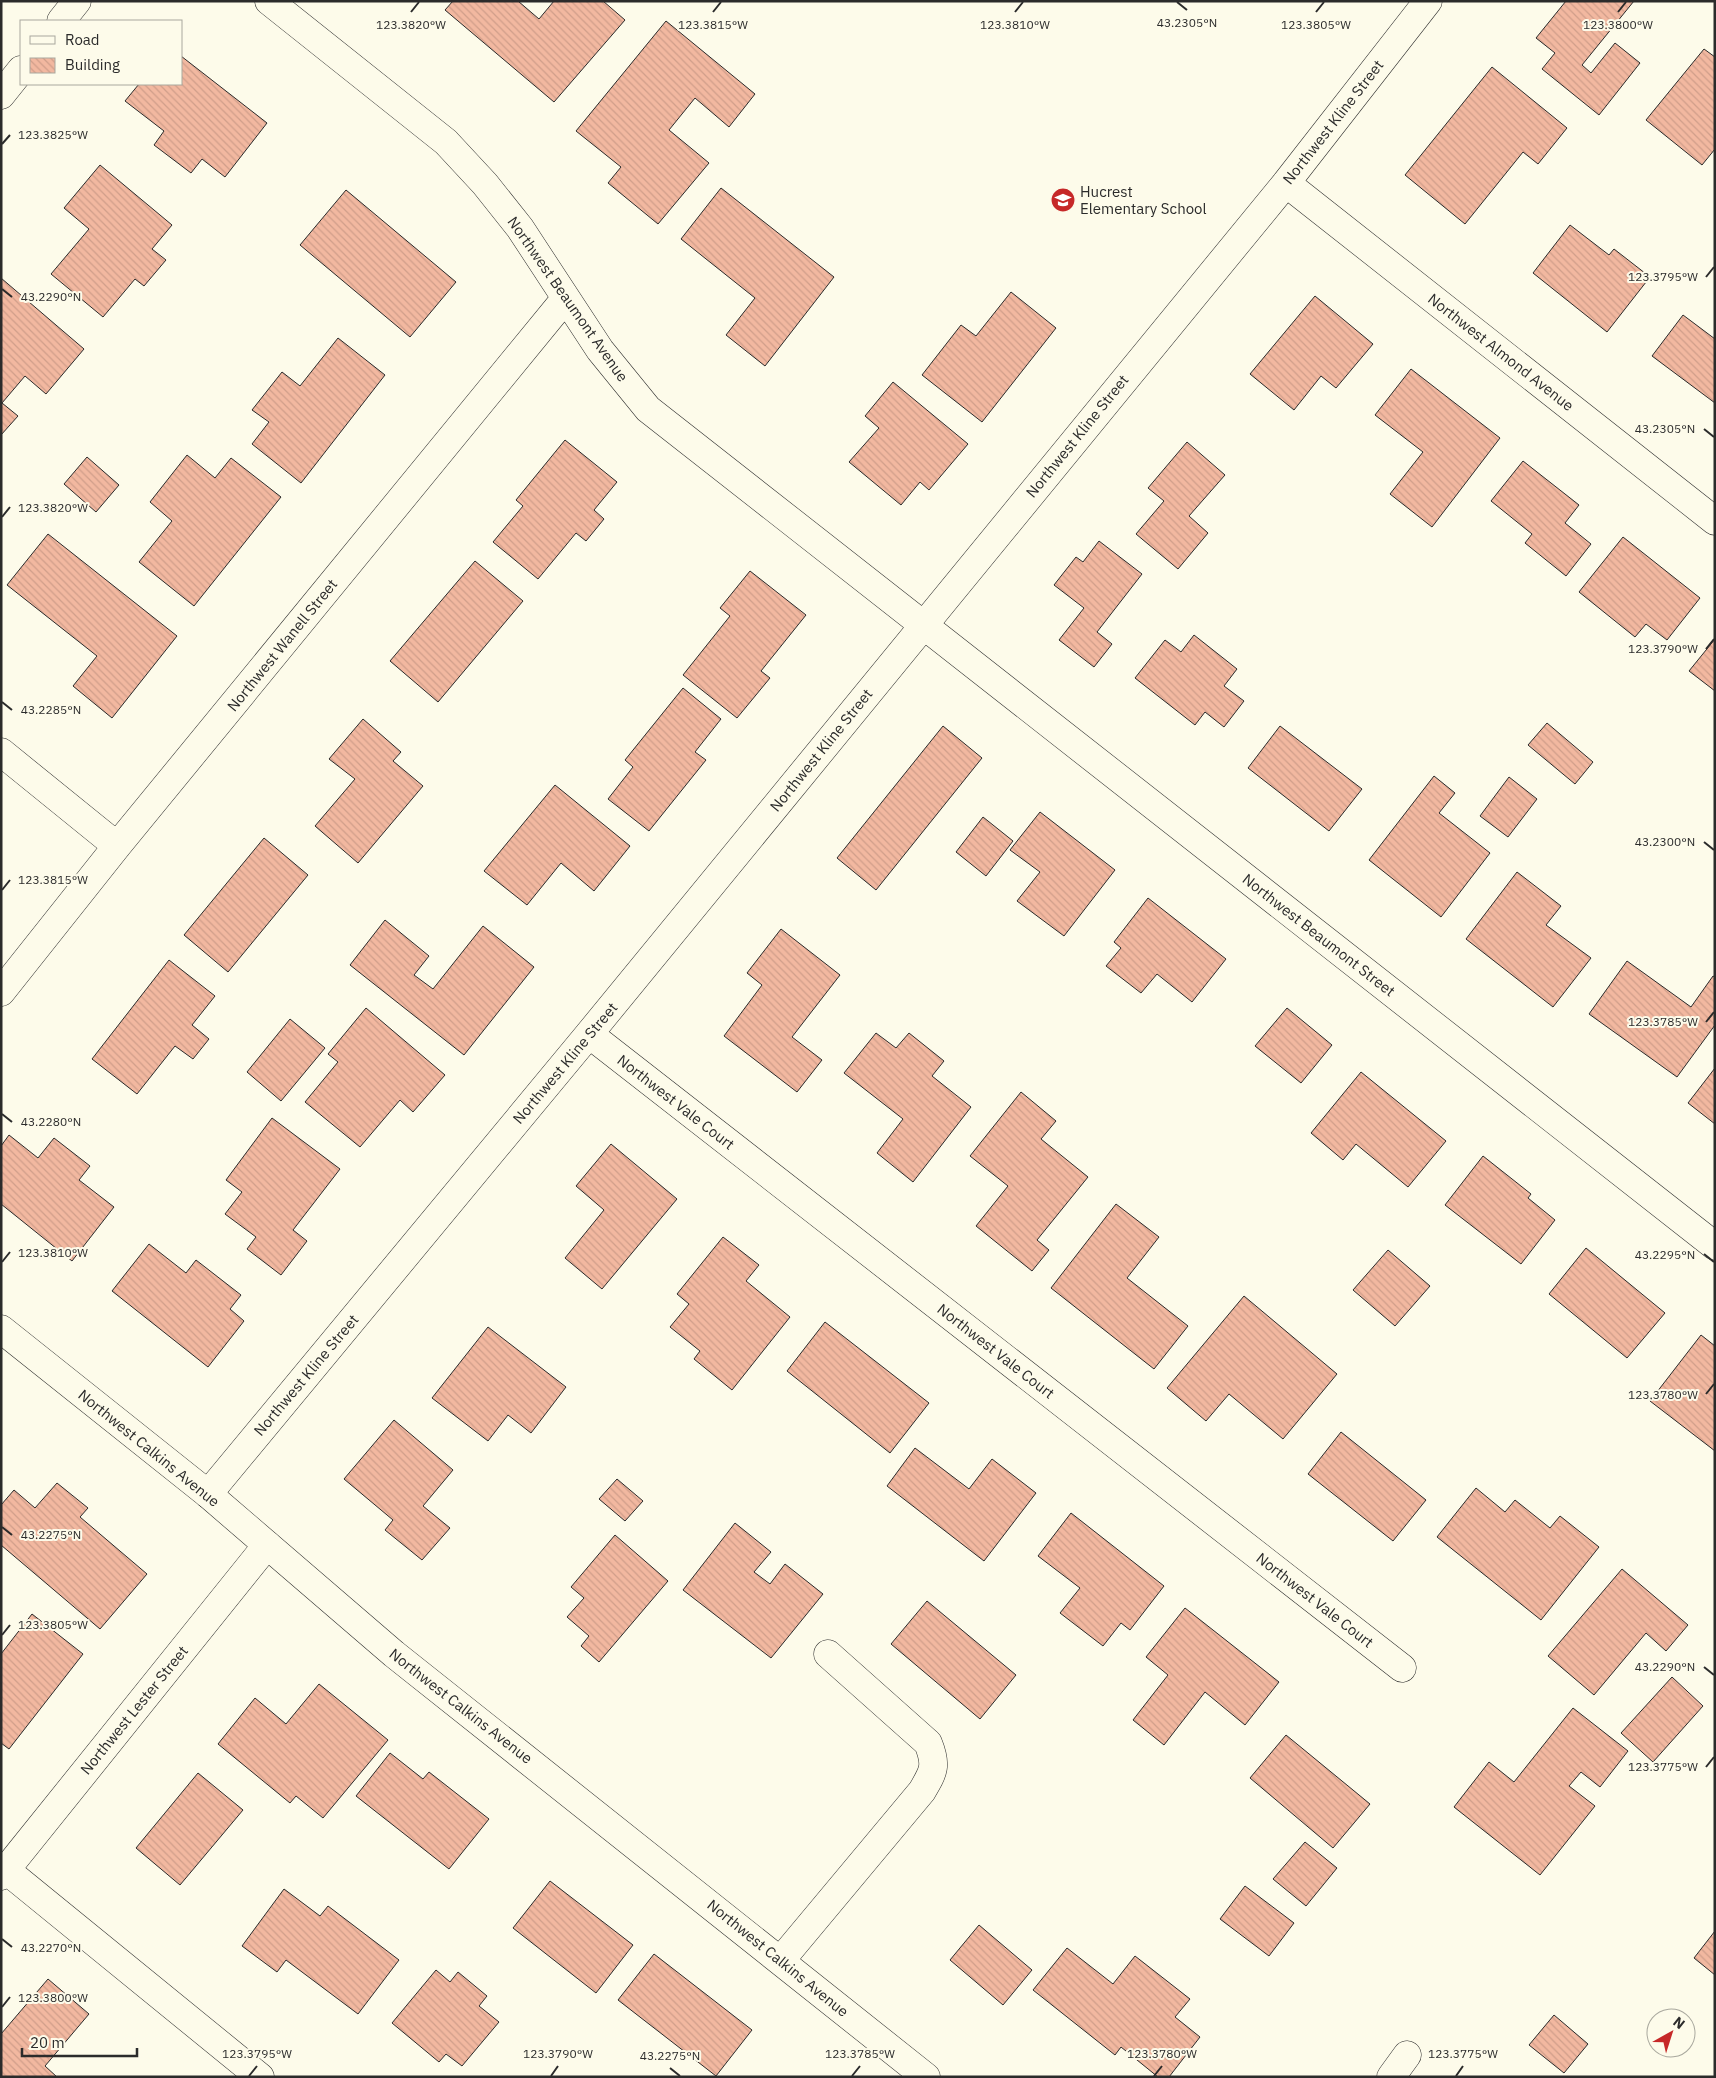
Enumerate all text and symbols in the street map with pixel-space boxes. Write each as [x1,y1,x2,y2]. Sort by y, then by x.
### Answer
text: 43.2305°N [1157,15,1217,30]
text: 123.3820°W [376,17,446,32]
text: 123.3815°W [678,17,748,32]
text: 123.3810°W [980,17,1050,32]
text: 123.3805°W [1281,17,1351,32]
text: 123.3800°W [1583,17,1653,32]
legend [20,20,182,85]
text: Road [65,30,100,49]
text: Building [65,55,120,74]
street label: Northwest Kline Street [1278,56,1388,188]
text: 123.3825°W [18,127,88,142]
place label: Hucrest Elementary School [1080,182,1207,218]
school or university icon: Hucrest Elementary School [1050,187,1076,213]
street label: Northwest Beaumont Avenue [504,213,632,385]
text: 123.3795°W [1628,269,1698,284]
text: 43.2290°N [21,289,81,304]
street label: Northwest Almond Avenue [1424,289,1578,415]
street label: Northwest Kline Street [1022,371,1132,501]
text: 43.2305°N [1635,421,1695,436]
text: 123.3820°W [18,500,88,515]
street label: Northwest Wanell Street [223,575,341,715]
text: 123.3790°W [1628,641,1698,656]
street label: Northwest Kline Street [766,685,876,815]
text: 43.2285°N [21,702,81,717]
text: 43.2300°N [1635,834,1695,849]
street label: Northwest Beaumont Street [1239,869,1399,1001]
text: 123.3815°W [18,872,88,887]
street label: Northwest Kline Street [509,998,621,1128]
text: 123.3785°W [1628,1014,1698,1029]
street label: Northwest Vale Court [614,1050,738,1154]
text: 43.2280°N [21,1114,81,1129]
text: 123.3810°W [18,1245,88,1260]
text: 43.2295°N [1635,1247,1695,1262]
street label: Northwest Vale Court [934,1299,1058,1403]
street label: Northwest Kline Street [250,1310,362,1440]
street label: Northwest Calkins Avenue [74,1385,224,1511]
text: 123.3780°W [1628,1387,1698,1402]
text: 43.2275°N [21,1527,81,1542]
street label: Northwest Vale Court [1253,1548,1377,1652]
text: 123.3805°W [18,1617,88,1632]
street label: Northwest Lester Street [76,1642,192,1778]
street label: Northwest Calkins Avenue [386,1644,536,1768]
text: 43.2290°N [1635,1659,1695,1674]
text: 123.3775°W [1628,1759,1698,1774]
street label: Northwest Calkins Avenue [703,1895,853,2021]
text: 43.2270°N [21,1940,81,1955]
text: 123.3800°W [18,1990,88,2005]
north arrow [1646,2008,1696,2058]
text: N [1670,2013,1689,2033]
scale bar [22,2026,138,2058]
text: 20 m [30,2033,65,2052]
text: 123.3795°W [222,2046,292,2061]
text: 123.3790°W [523,2046,593,2061]
text: 123.3785°W [825,2046,895,2061]
text: 123.3780°W [1127,2046,1197,2061]
text: 123.3775°W [1428,2046,1498,2061]
text: 43.2275°N [640,2048,700,2063]

